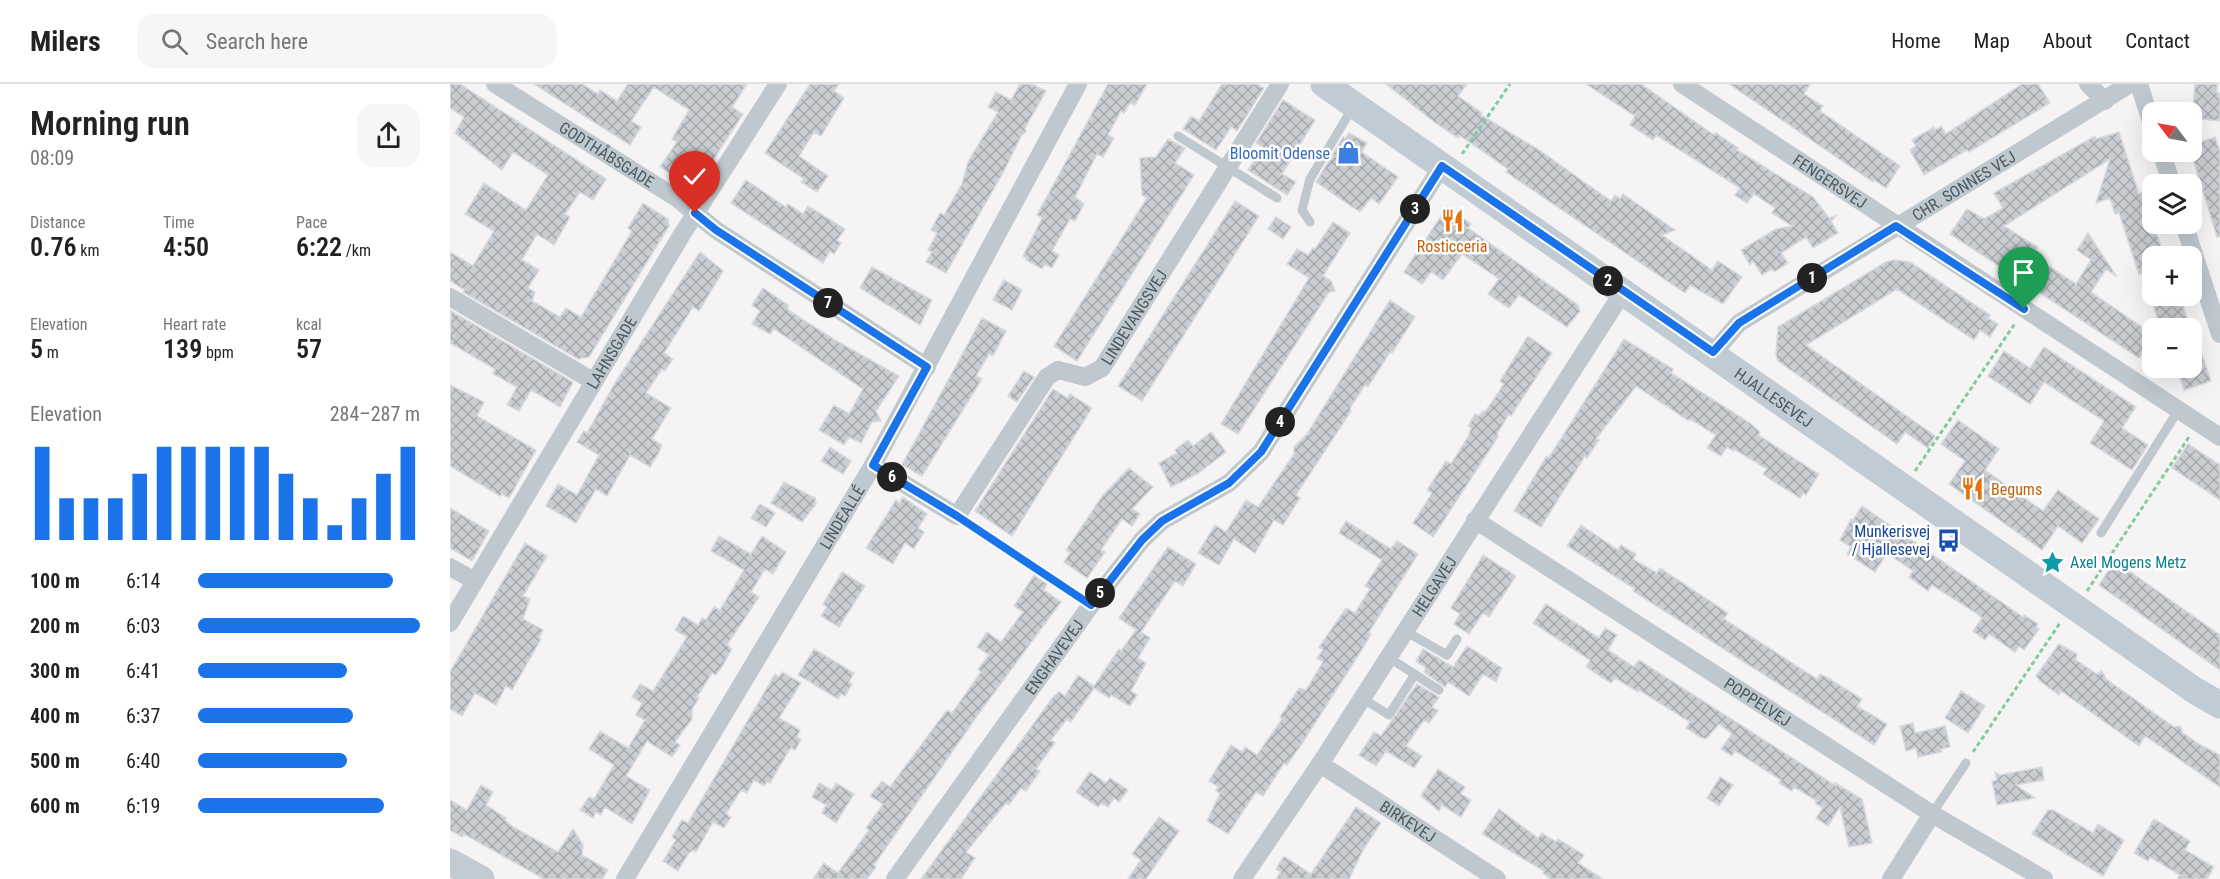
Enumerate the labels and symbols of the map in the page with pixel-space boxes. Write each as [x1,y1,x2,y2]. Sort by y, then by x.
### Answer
north arrow [2142,102,2202,162]
street label: GODTHÅBSGADE [556,118,657,192]
shop icon: Bloomit Odense [1335,140,1361,166]
place label: Bloomit Odense [1230,144,1330,163]
street label: CHR. SONNES VEJ [1909,147,2019,225]
street label: FENGERSVEJ [1789,150,1870,213]
pin [669,151,720,213]
pin: 3 [1400,194,1430,224]
restaurant icon: Rosticceria [1439,208,1465,234]
place label: Rosticceria [1417,237,1487,256]
pin [1998,247,2049,309]
pin: 1 [1797,263,1827,293]
street label: LINDEVANGSVEJ [1097,266,1171,368]
pin: 2 [1593,266,1623,296]
pin: 7 [813,288,843,318]
street label: LAHNSGADE [583,313,641,392]
street label: HJALLESEVEJ [1731,364,1816,431]
pin: 4 [1265,407,1295,437]
pin: 6 [877,462,907,492]
restaurant icon: Begums [1960,476,1986,502]
place label: Begums [1991,480,2042,499]
street label: LINDEALLÉ [816,482,869,553]
place label: Munkerisvej / Hjallesevej [1852,522,1930,559]
bus stop icon: Munkerisvej / Hjallesevej [1935,527,1961,553]
place icon: Axel Mogens Metz [2039,549,2065,575]
street label: HELGAVEJ [1408,553,1461,620]
place label: Axel Mogens Metz [2070,553,2187,572]
pin: 5 [1085,578,1115,608]
street label: ENGHAVEVEJ [1021,616,1087,698]
street label: POPPELVEJ [1721,674,1794,731]
street label: BIRKEVEJ [1376,797,1439,847]

